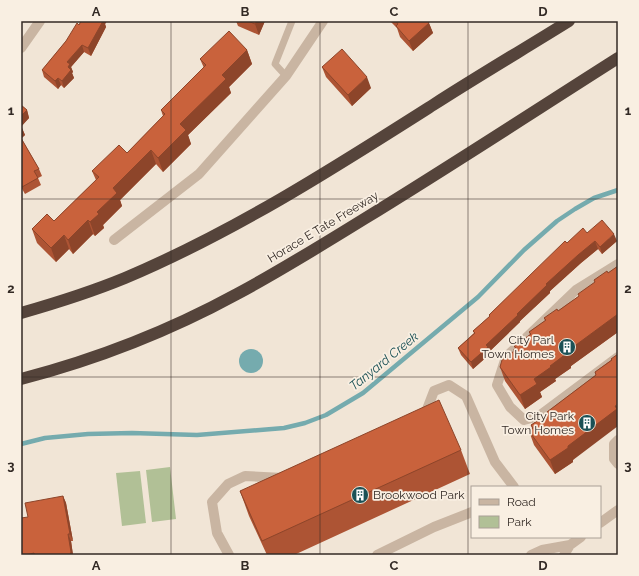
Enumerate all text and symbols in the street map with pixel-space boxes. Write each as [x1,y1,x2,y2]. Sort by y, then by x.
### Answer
text: A [92,4,101,19]
text: B [241,4,250,19]
text: C [390,4,399,19]
text: D [538,4,548,19]
text: 1 [8,103,15,118]
text: 1 [625,103,632,118]
street label: Horace E Tate Freeway [265,188,381,266]
text: 2 [7,281,15,296]
text: 2 [624,281,632,296]
water label: Tanyard Creek [347,329,421,393]
place label: City Parl Town Homes [482,333,555,361]
building icon: City Parl Town Homes [557,337,577,357]
place label: City Park Town Homes [502,409,575,437]
building icon: City Park Town Homes [577,413,597,433]
text: 3 [7,458,15,473]
text: 3 [624,458,632,473]
building icon: Brookwood Park [350,485,370,505]
legend [471,486,601,538]
place label: Brookwood Park [373,488,465,502]
text: Road [507,495,536,509]
text: Park [507,515,532,529]
text: A [92,558,101,573]
text: B [241,558,250,573]
text: C [390,558,399,573]
text: D [538,558,548,573]

